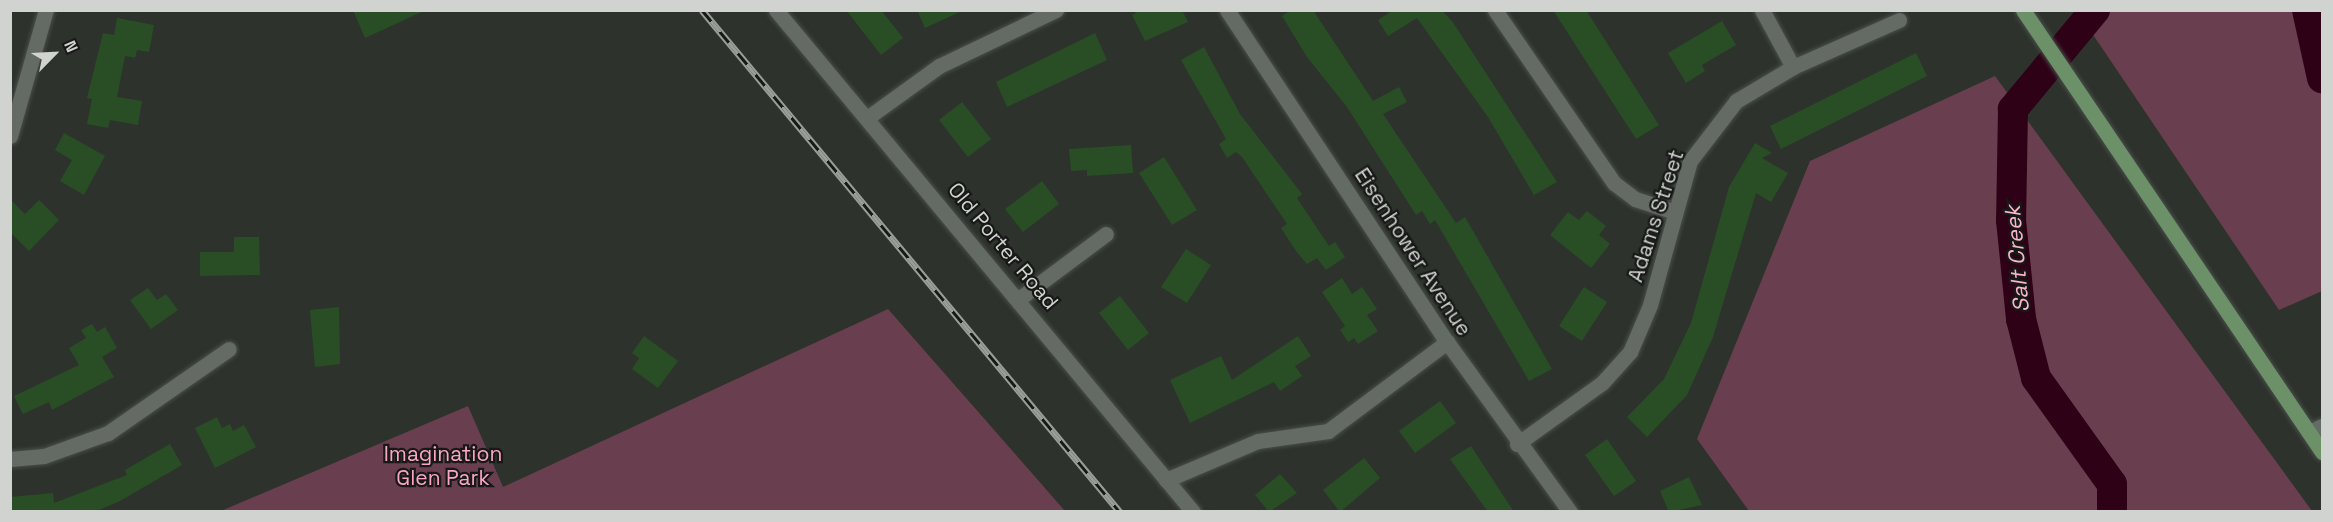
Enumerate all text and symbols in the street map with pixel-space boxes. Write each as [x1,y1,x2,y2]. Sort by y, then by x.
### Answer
north arrow [24,24,84,84]
text: N [59,37,83,56]
street label: Adams Street [1623,147,1689,285]
street label: Eisenhower Avenue [1349,163,1477,341]
street label: Old Porter Road [943,177,1063,315]
water label: Salt Creek [1999,204,2035,314]
park label: Imagination Glen Park [384,441,502,491]

